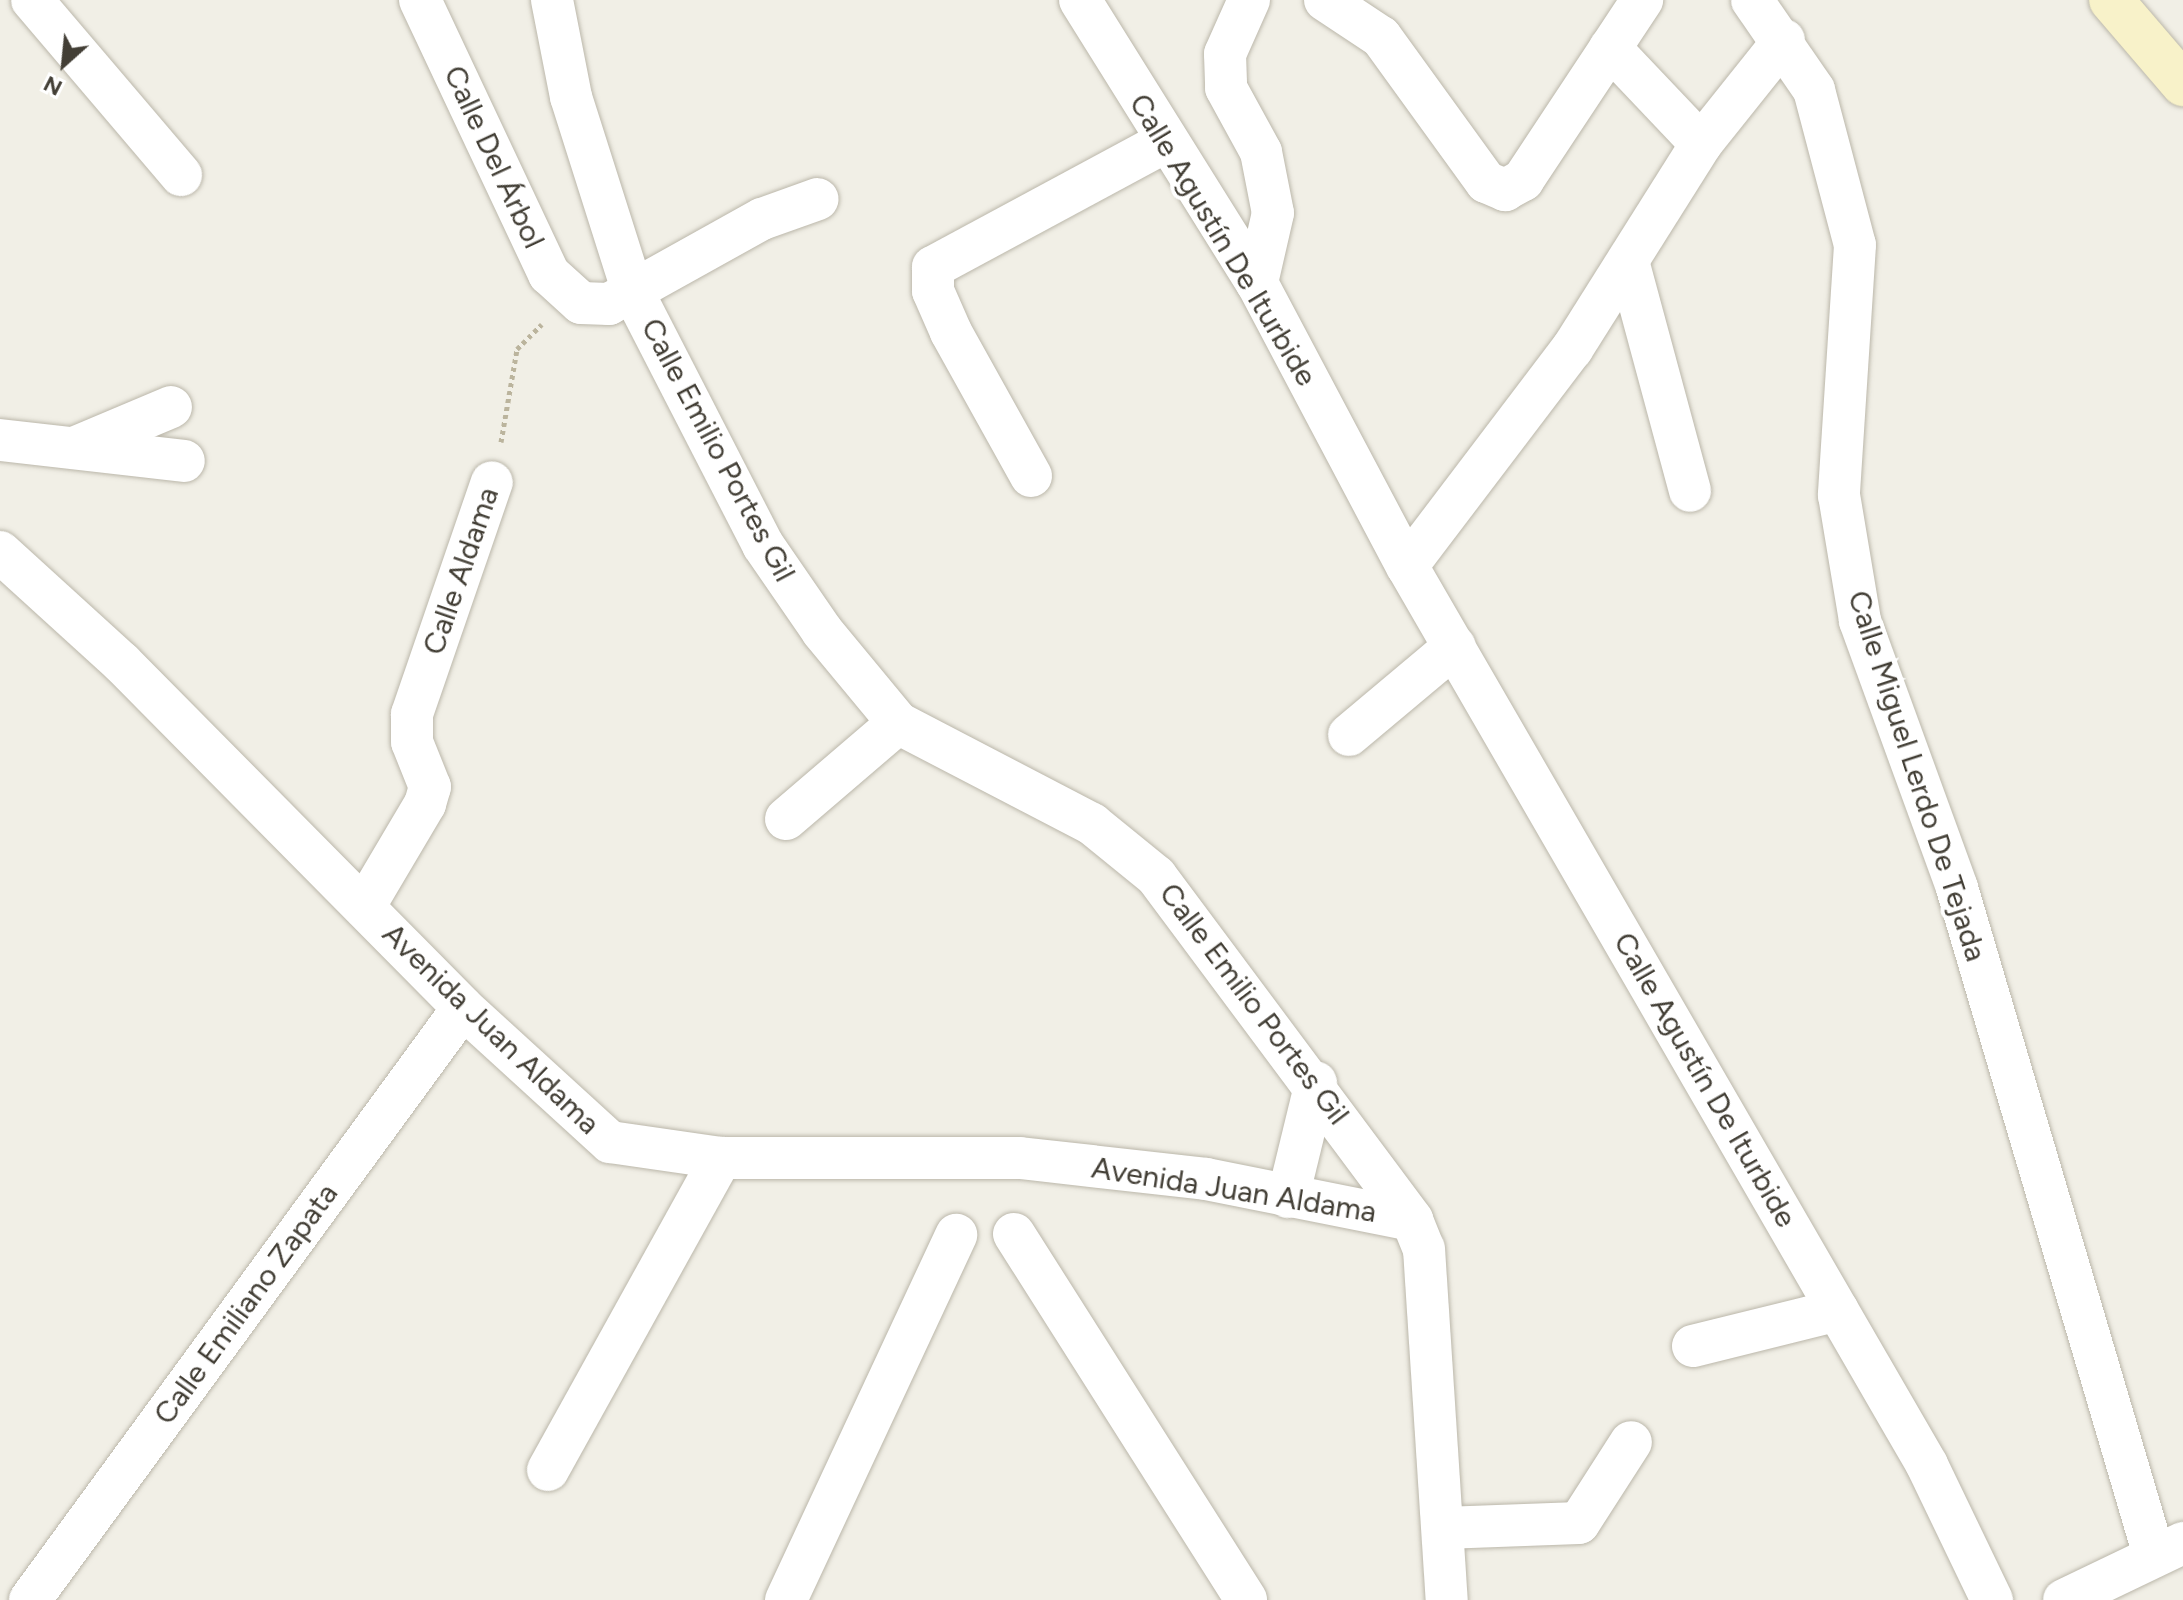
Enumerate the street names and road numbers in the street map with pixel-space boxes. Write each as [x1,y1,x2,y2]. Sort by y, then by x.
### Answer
street label: Calle Del Árbol [436,60,552,254]
street label: Calle Agustín De Iturbide [1122,88,1324,392]
street label: Calle Emilio Portes Gil [633,312,803,588]
street label: Calle Aldama [416,483,506,659]
street label: Calle Miguel Lerdo De Tejada [1840,586,1994,966]
street label: Calle Emilio Portes Gil [1152,876,1356,1132]
street label: Avenida Juan Aldama [375,916,607,1142]
street label: Calle Agustín De Iturbide [1606,926,1804,1234]
street label: Avenida Juan Aldama [1089,1150,1379,1230]
street label: Calle Emiliano Zapata [147,1177,345,1431]

